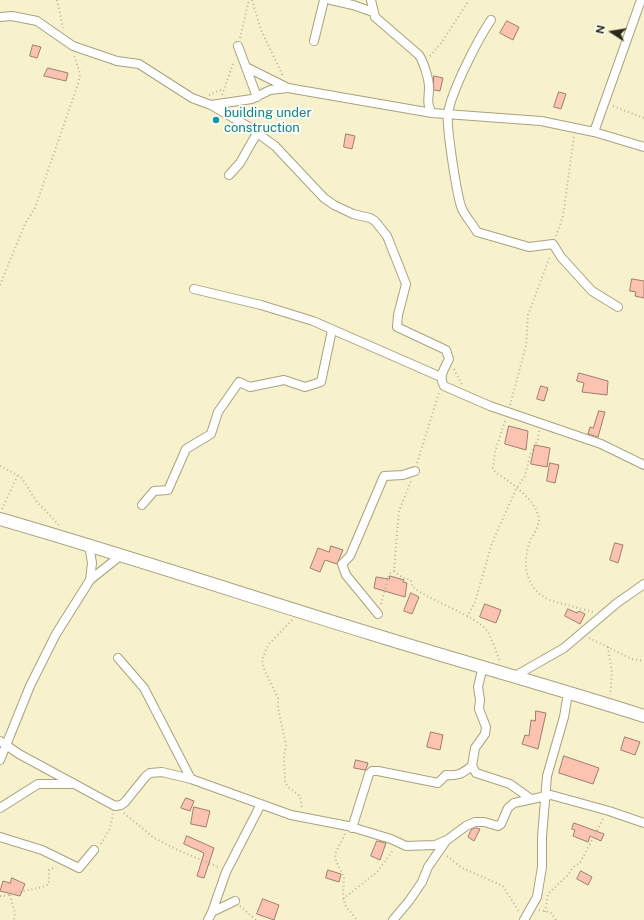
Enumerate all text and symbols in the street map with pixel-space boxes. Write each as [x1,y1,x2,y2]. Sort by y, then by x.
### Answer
north arrow [592,12,632,52]
text: N [593,24,607,35]
place label: building under construction [224,105,312,136]
marker: building under construction [211,115,221,125]

